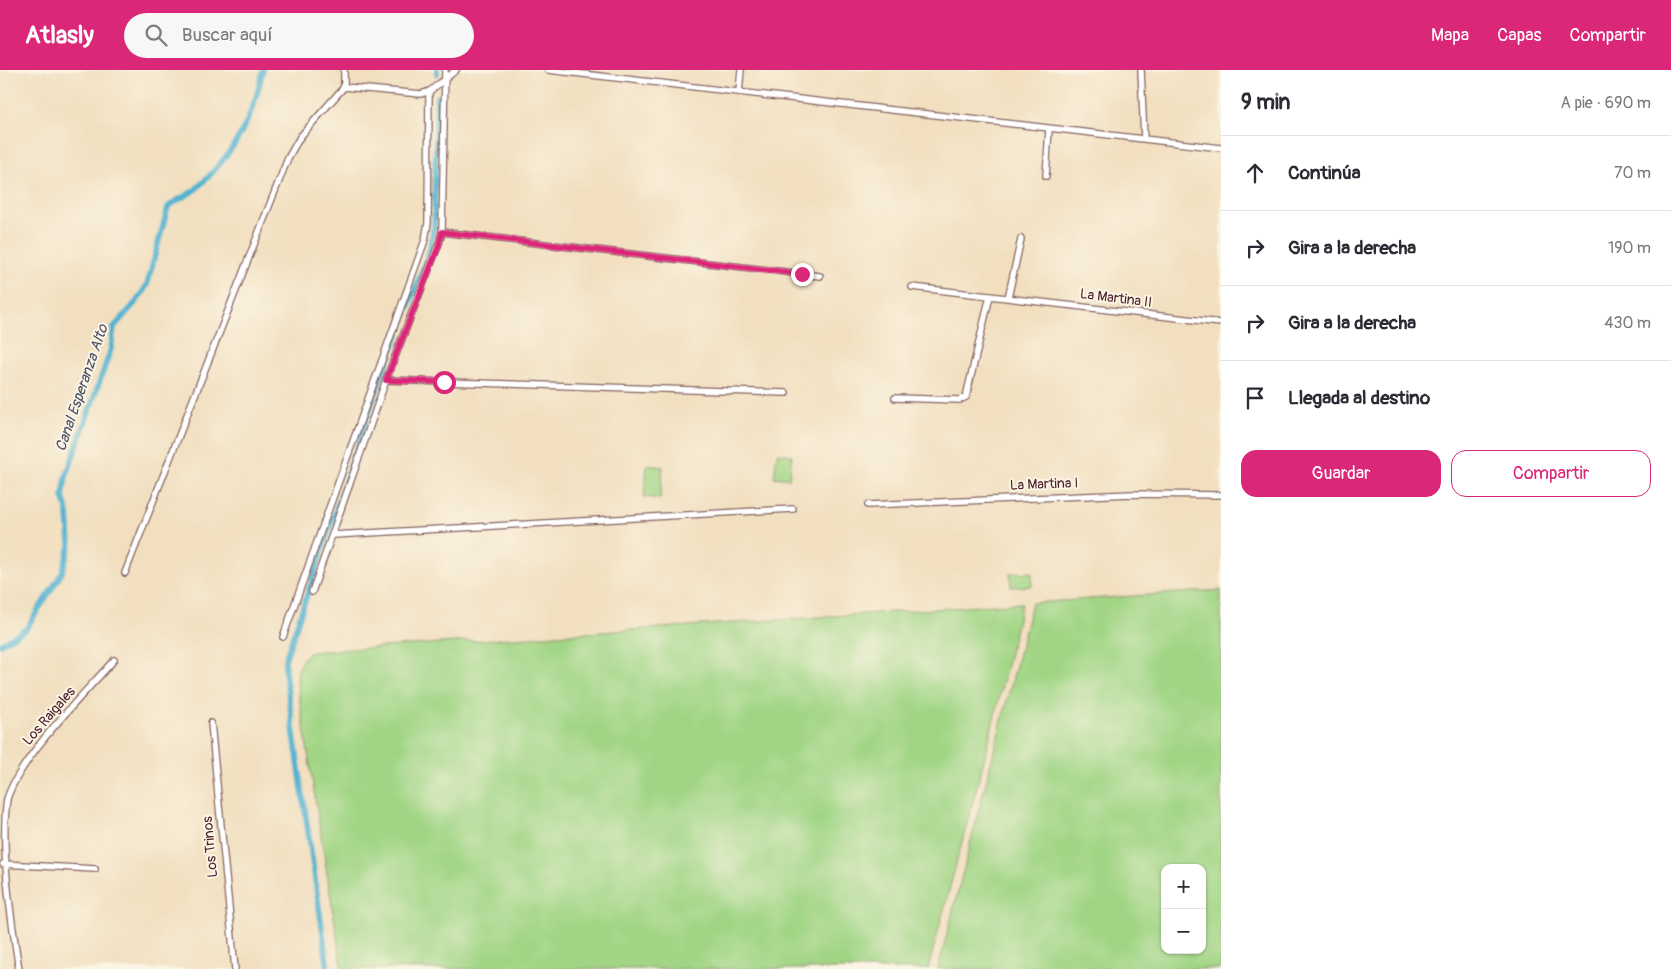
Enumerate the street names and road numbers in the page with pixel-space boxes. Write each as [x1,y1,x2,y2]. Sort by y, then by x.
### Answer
street label: La Martina II [1079,285,1153,311]
street label: La Martina I [1009,474,1079,494]
street label: Los Raigales [19,683,79,749]
street label: Los Trinos [199,815,221,878]

